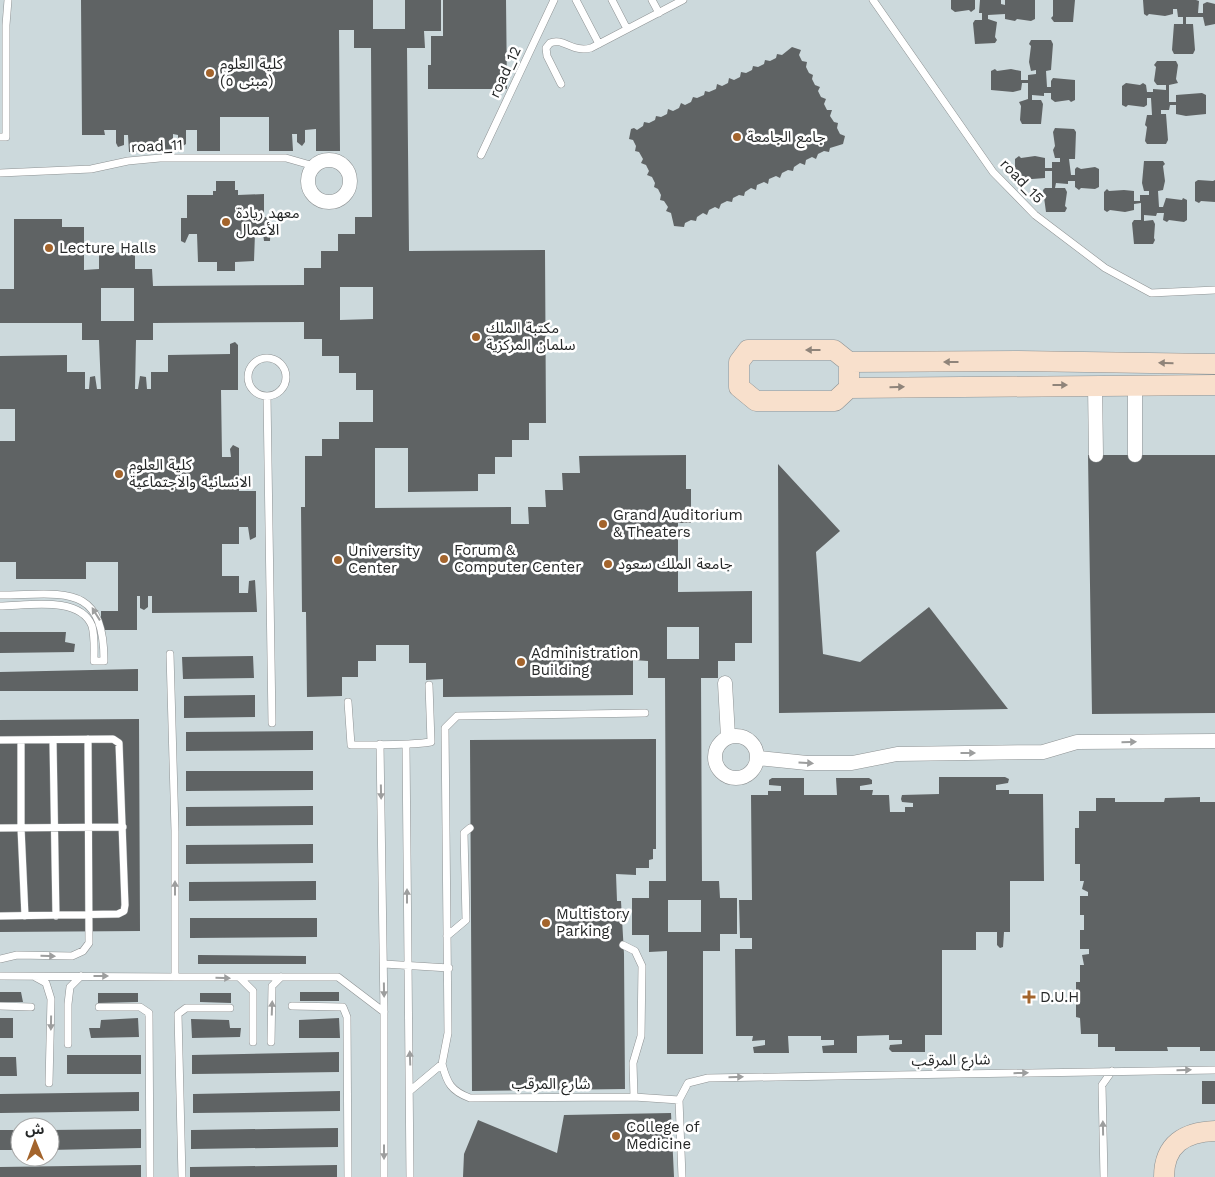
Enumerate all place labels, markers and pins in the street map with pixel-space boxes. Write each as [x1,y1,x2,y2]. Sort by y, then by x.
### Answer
place label: كلية العلوم (مبنى ٥) [220,55,284,90]
marker: كلية العلوم (مبنى ٥) [204,67,216,79]
place label: جامع الجامعة [747,128,826,149]
marker: جامع الجامعة [731,131,743,143]
place label: معهد ريادة الأعمال [236,204,300,239]
marker: معهد ريادة الأعمال [220,216,232,228]
place label: Lecture Halls [59,239,157,257]
marker: Lecture Halls [43,242,55,254]
place label: مكتبة الملك سلمان المركزية [486,319,576,354]
marker: مكتبة الملك سلمان المركزية [470,331,482,343]
place label: كلية العلوم الانسانية والاجتماعية [129,456,251,491]
marker: كلية العلوم الانسانية والاجتماعية [113,468,125,480]
place label: Grand Auditorium & Theaters [613,506,743,541]
marker: Grand Auditorium & Theaters [597,518,609,530]
place label: Forum & Computer Center [454,541,581,576]
place label: University Center [348,542,420,577]
marker: Forum & Computer Center [438,553,450,565]
marker: University Center [332,554,344,566]
place label: جامعة الملك سعود [618,555,733,573]
marker: جامعة الملك سعود [602,558,614,570]
place label: Administration Building [531,644,639,679]
marker: Administration Building [515,656,527,668]
place label: Multistory Parking [556,905,630,940]
marker: Multistory Parking [540,917,552,929]
place label: D.U.H [1040,988,1079,1006]
marker: D.U.H [1022,990,1036,1004]
place label: College of Medicine [626,1118,700,1153]
marker: College of Medicine [610,1130,622,1142]

